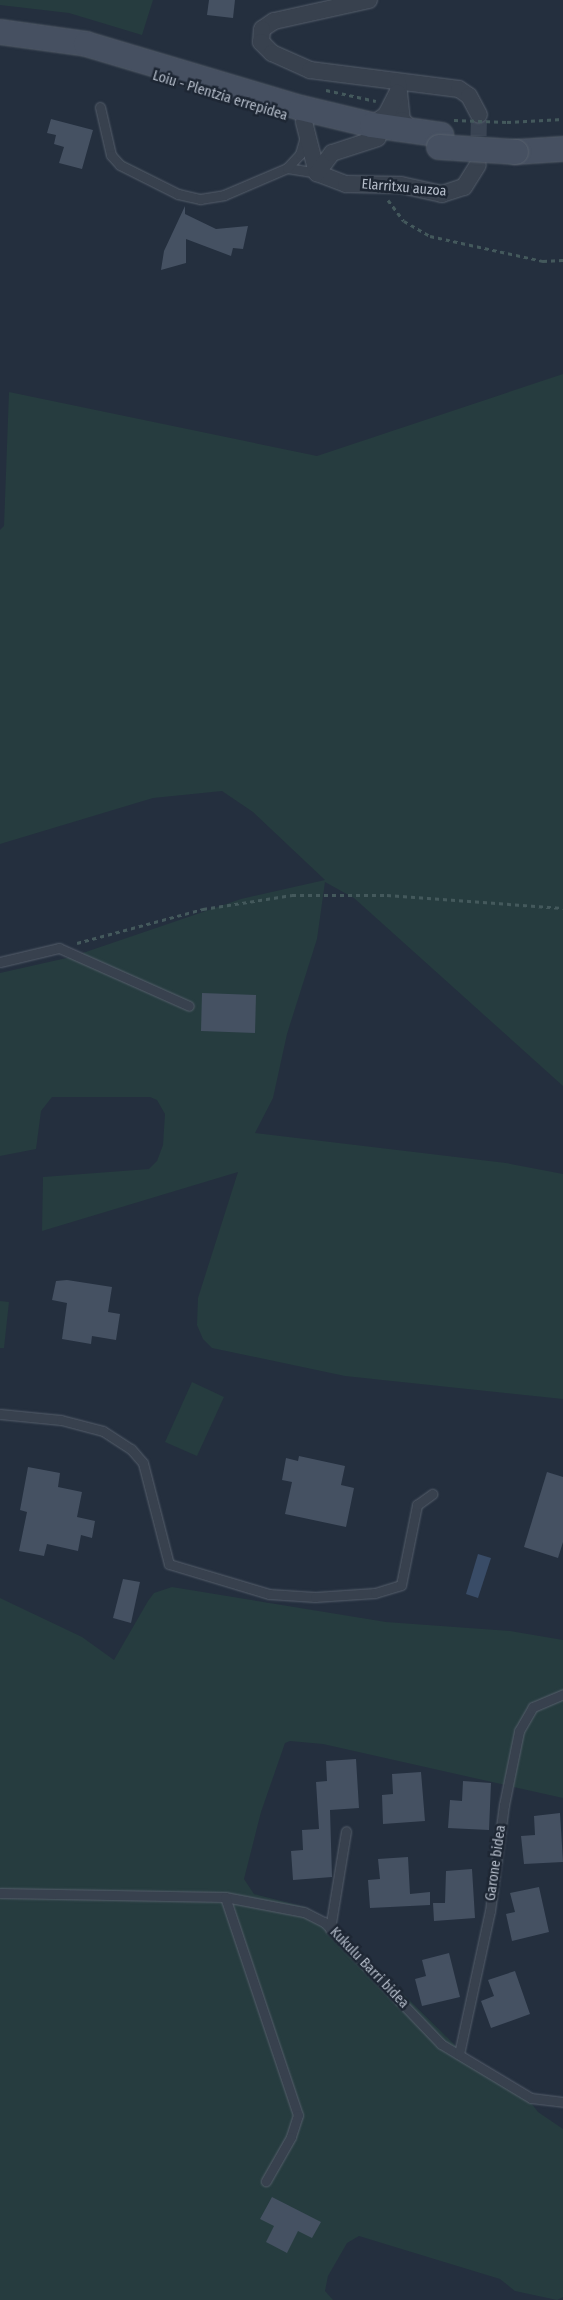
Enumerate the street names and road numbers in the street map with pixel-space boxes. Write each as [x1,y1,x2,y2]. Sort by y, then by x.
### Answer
street label: Loiu - Plentzia errepidea [151,67,289,125]
street label: Elarritxu auzoa [361,176,447,200]
street label: Garone bidea [482,1824,510,1902]
street label: Kukulu Barri bidea [326,1924,412,2012]

